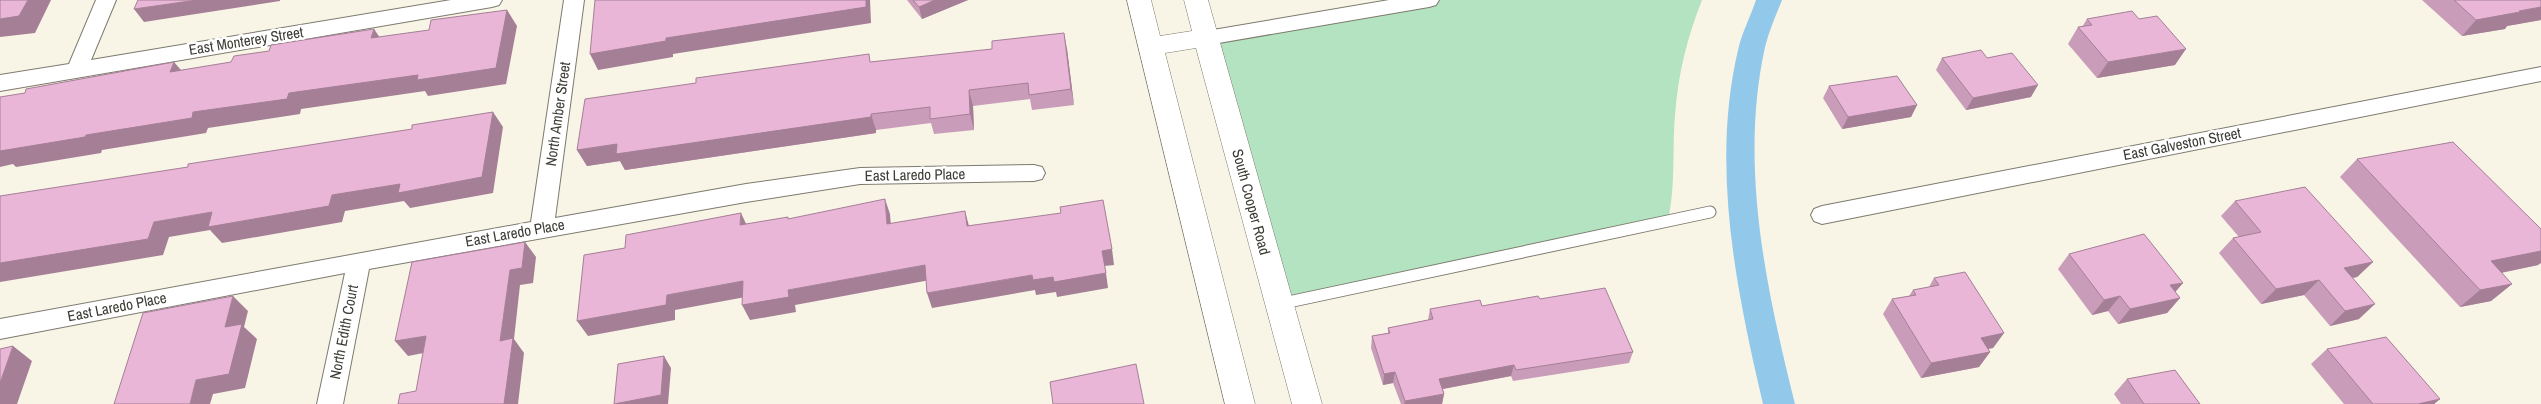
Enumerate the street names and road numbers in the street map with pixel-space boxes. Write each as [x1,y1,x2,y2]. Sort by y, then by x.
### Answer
street label: East Monterey Street [187,21,305,60]
street label: North Amber Street [540,60,575,168]
street label: East Galveston Street [2121,122,2243,165]
street label: South Cooper Road [1227,147,1276,257]
street label: East Laredo Place [865,163,966,186]
street label: East Laredo Place [464,213,566,252]
street label: North Edith Court [324,282,363,381]
street label: East Laredo Place [66,287,168,326]

